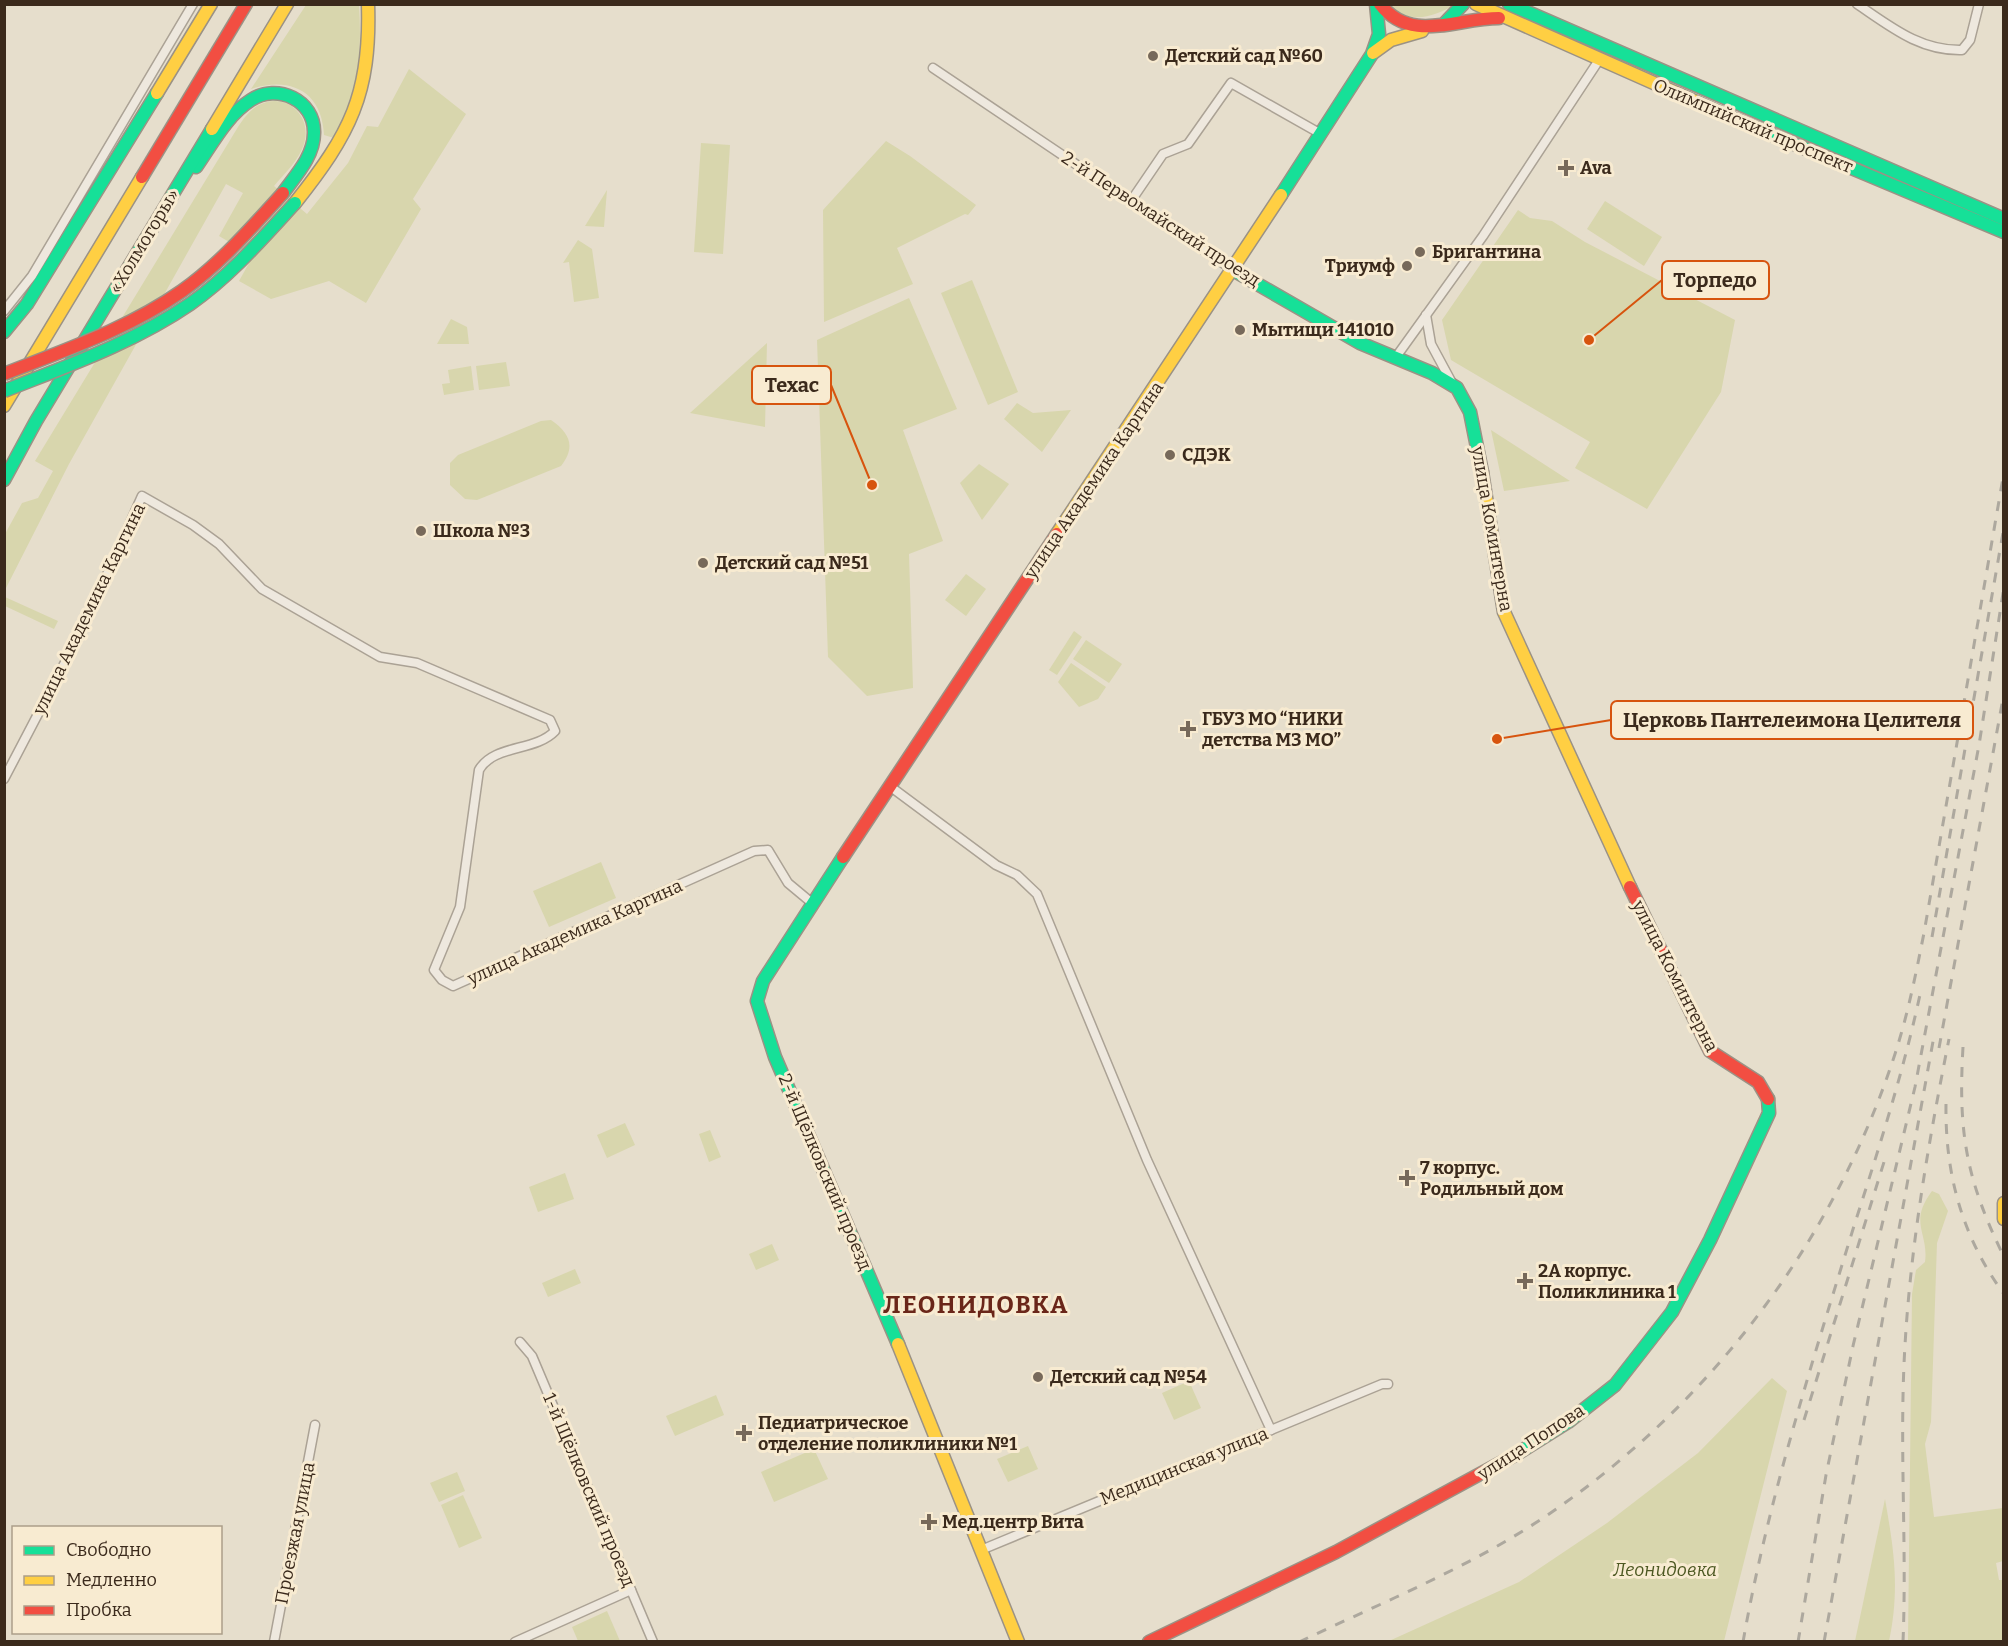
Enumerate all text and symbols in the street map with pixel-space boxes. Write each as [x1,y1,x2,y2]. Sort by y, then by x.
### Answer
place label: Детский сад №60 [1165,45,1323,67]
marker: Детский сад №60 [1146,49,1160,63]
street label: Олимпийский проспект [1650,74,1856,178]
street label: 2-й Первомайский проезд [1058,147,1264,292]
place label: Ava [1580,157,1612,179]
marker: Ava [1557,159,1575,177]
street label: «Холмогоры» [104,185,184,297]
place label: Бригантина [1432,241,1541,263]
marker: Бригантина [1413,245,1427,259]
place label: Триумф [1325,255,1395,277]
marker: Триумф [1400,259,1414,273]
callout: Торпедо [1662,261,1769,299]
text: Торпедо [1673,268,1757,292]
place label: Мытищи 141010 [1252,319,1394,341]
marker: Мытищи 141010 [1233,323,1247,337]
callout: Техас [752,366,831,404]
text: Техас [765,373,819,397]
street label: улица Академика Каргина [1019,377,1168,584]
place label: СДЭК [1182,444,1231,466]
street label: улица Коминтерна [1466,444,1517,613]
marker: СДЭК [1163,448,1177,462]
street label: улица Академика Каргина [28,499,150,719]
place label: Школа №3 [433,520,530,542]
marker: Школа №3 [414,524,428,538]
place label: Детский сад №51 [715,552,869,574]
marker: Детский сад №51 [696,556,710,570]
callout: Церковь Пантелеимона Целителя [1611,701,1973,739]
place label: ГБУЗ МО “НИКИ детства МЗ МО” [1202,708,1343,751]
text: Церковь Пантелеимона Целителя [1623,708,1961,732]
marker: ГБУЗ МО “НИКИ детства МЗ МО” [1179,720,1197,738]
street label: улица Академика Каргина [463,875,686,990]
street label: улица Коминтерна [1627,896,1723,1056]
street label: 2-й Щёлковский проезд [774,1071,876,1274]
place label: 7 корпус. Родильный дом [1420,1157,1564,1200]
marker: 7 корпус. Родильный дом [1398,1169,1416,1187]
place label: 2А корпус. Поликлиника 1 [1538,1260,1676,1303]
marker: 2А корпус. Поликлиника 1 [1516,1272,1534,1290]
district label: ЛЕОНИДОВКА [883,1291,1069,1319]
place label: Детский сад №54 [1050,1366,1207,1388]
marker: Детский сад №54 [1031,1370,1045,1384]
street label: 1-й Щёлковский проезд [538,1390,640,1590]
street label: улица Попова [1473,1399,1589,1485]
place label: Педиатрическое отделение поликлиники №1 [758,1412,1017,1455]
street label: Медицинская улица [1097,1422,1271,1510]
marker: Педиатрическое отделение поликлиники №1 [735,1424,753,1442]
street label: Проезжая улица [270,1460,320,1606]
place label: Мед.центр Вита [942,1511,1084,1533]
marker: Мед.центр Вита [920,1513,938,1531]
legend [12,1526,222,1634]
text: Свободно [66,1539,151,1561]
park label: Леонидовка [1612,1559,1717,1581]
text: Медленно [66,1569,157,1591]
text: Пробка [66,1599,132,1621]

